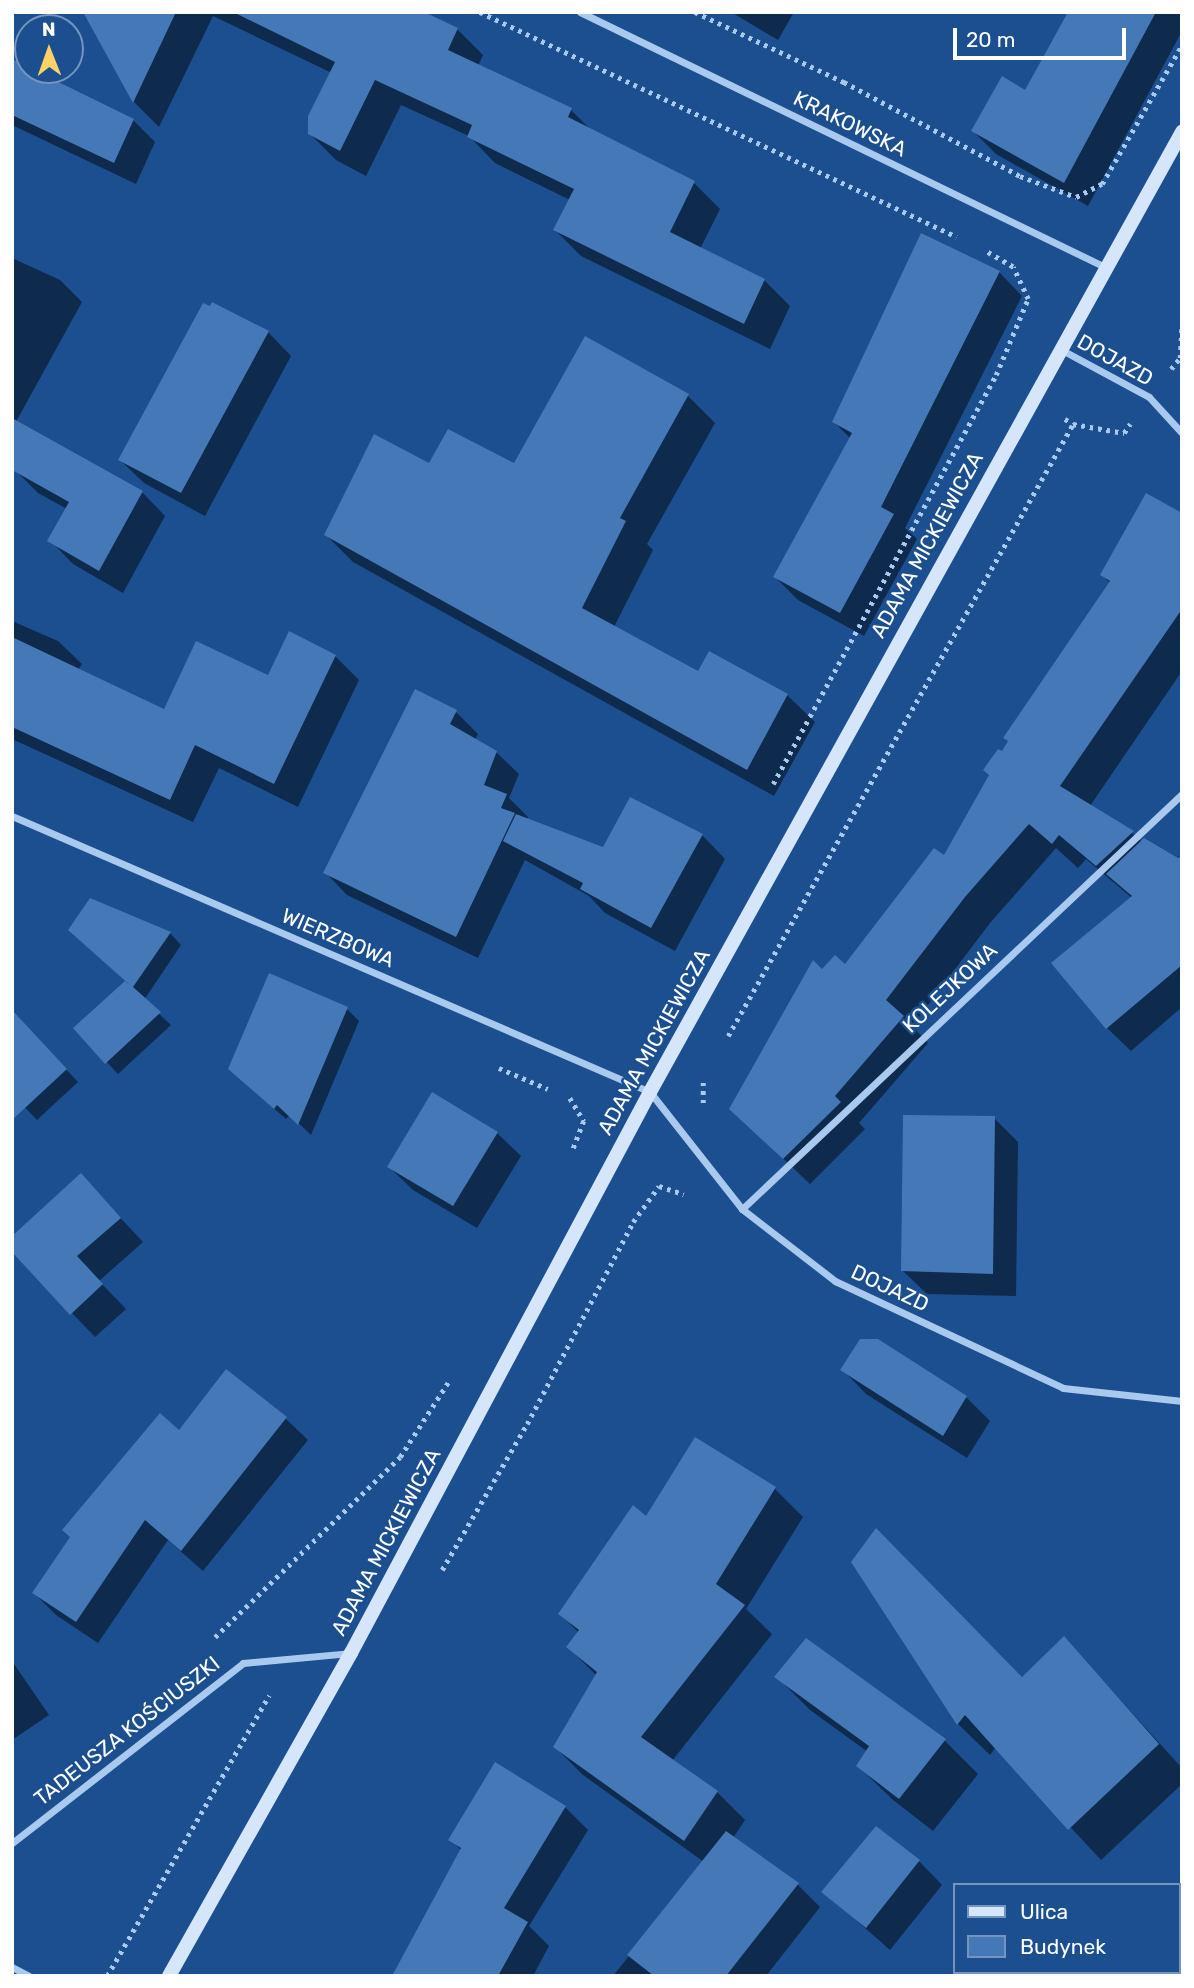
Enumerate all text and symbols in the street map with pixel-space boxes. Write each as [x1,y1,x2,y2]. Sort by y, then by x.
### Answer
north arrow [14,14,84,84]
scale bar [956,14,1129,58]
text: N [42,18,56,41]
text: 20 m [966,27,1015,52]
street label: KRAKOWSKA [789,86,911,162]
street label: DOJAZD [1073,329,1157,391]
street label: ADAMA MICKIEWICZA [865,448,989,642]
street label: WIERZBOWA [278,903,398,973]
street label: KOLEJKOWA [897,938,1003,1038]
street label: ADAMA MICKIEWICZA [592,945,716,1139]
street label: DOJAZD [847,1259,933,1317]
street label: ADAMA MICKIEWICZA [326,1444,446,1640]
street label: TADEUSZA KOŚCIUSZKI [29,1651,225,1811]
legend [953,1883,1180,1974]
text: Ulica [1020,1899,1068,1924]
text: Budynek [1020,1934,1106,1959]

